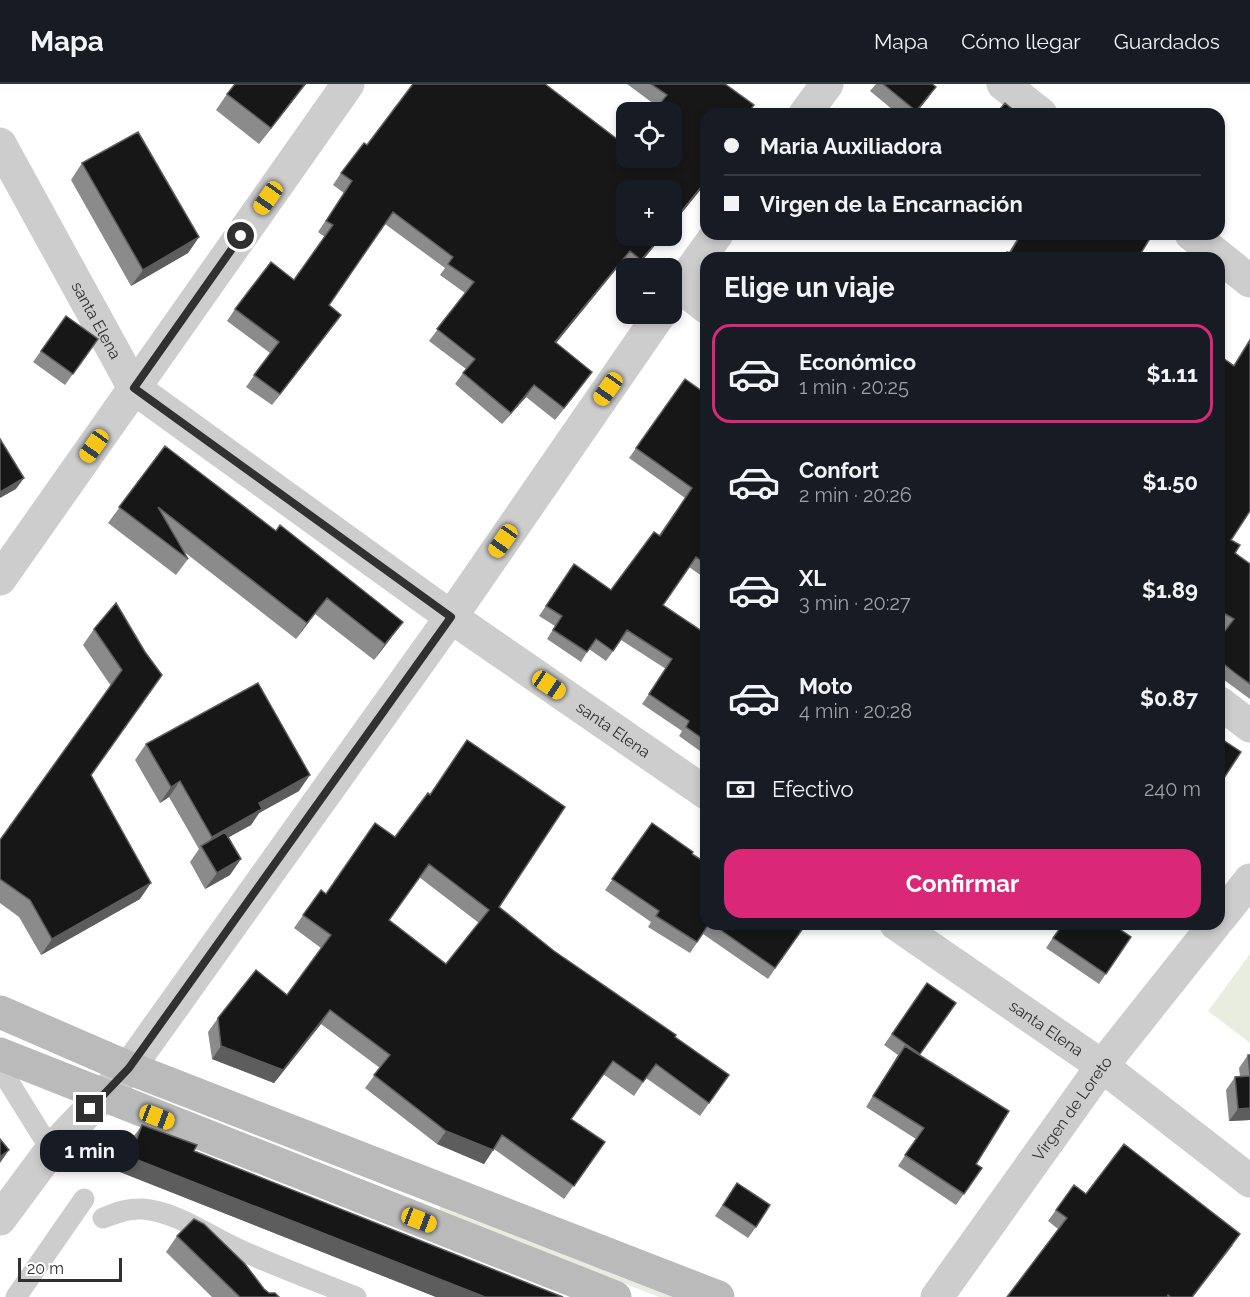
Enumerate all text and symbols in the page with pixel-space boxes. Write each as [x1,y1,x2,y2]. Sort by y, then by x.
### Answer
text: Mapa [30,25,104,58]
text: Mapa [874,29,928,54]
text: Cómo llegar [961,29,1081,54]
text: Guardados [1114,29,1220,54]
map controls [616,102,682,324]
button: locate [616,102,682,168]
text: Maria Auxiliadora [760,133,942,159]
car [250,178,286,218]
button: + [616,180,682,246]
text: Virgen de la Encarnación [760,191,1023,217]
route start [227,222,254,249]
button: − [616,258,682,324]
text: Elige un viaje [724,272,895,303]
street label: santa Elena [68,278,126,362]
icon: car [727,347,781,401]
text: Económico [799,349,916,375]
text: $1.11 [1146,361,1198,387]
car [590,369,626,409]
text: 1 min · 20:25 [799,375,909,399]
car [76,426,112,466]
icon: car [727,455,781,509]
text: Confort [799,457,879,483]
text: $1.50 [1143,469,1198,495]
text: 2 min · 20:26 [799,483,912,507]
car [485,521,521,561]
icon: car [727,563,781,617]
text: XL [799,565,826,591]
text: $1.89 [1142,577,1198,603]
text: 3 min · 20:27 [799,591,911,615]
car [529,667,569,703]
icon: car [727,671,781,725]
text: Moto [799,673,853,699]
text: $0.87 [1140,685,1198,711]
street label: santa Elena [573,697,654,761]
text: 4 min · 20:28 [799,699,912,723]
icon: cash [724,773,757,806]
text: Efectivo [772,776,854,802]
text: 240 m [1144,777,1201,801]
button: Confirmar [724,849,1201,918]
street label: santa Elena [1006,996,1087,1060]
street label: Virgen de Loreto [1028,1052,1116,1164]
route end [76,1095,103,1122]
car [137,1102,177,1132]
callout: 1 min [40,1130,140,1172]
text: 1 min [64,1139,115,1163]
car [399,1205,439,1235]
scale bar [18,1255,122,1282]
text: 20 m [27,1259,64,1278]

